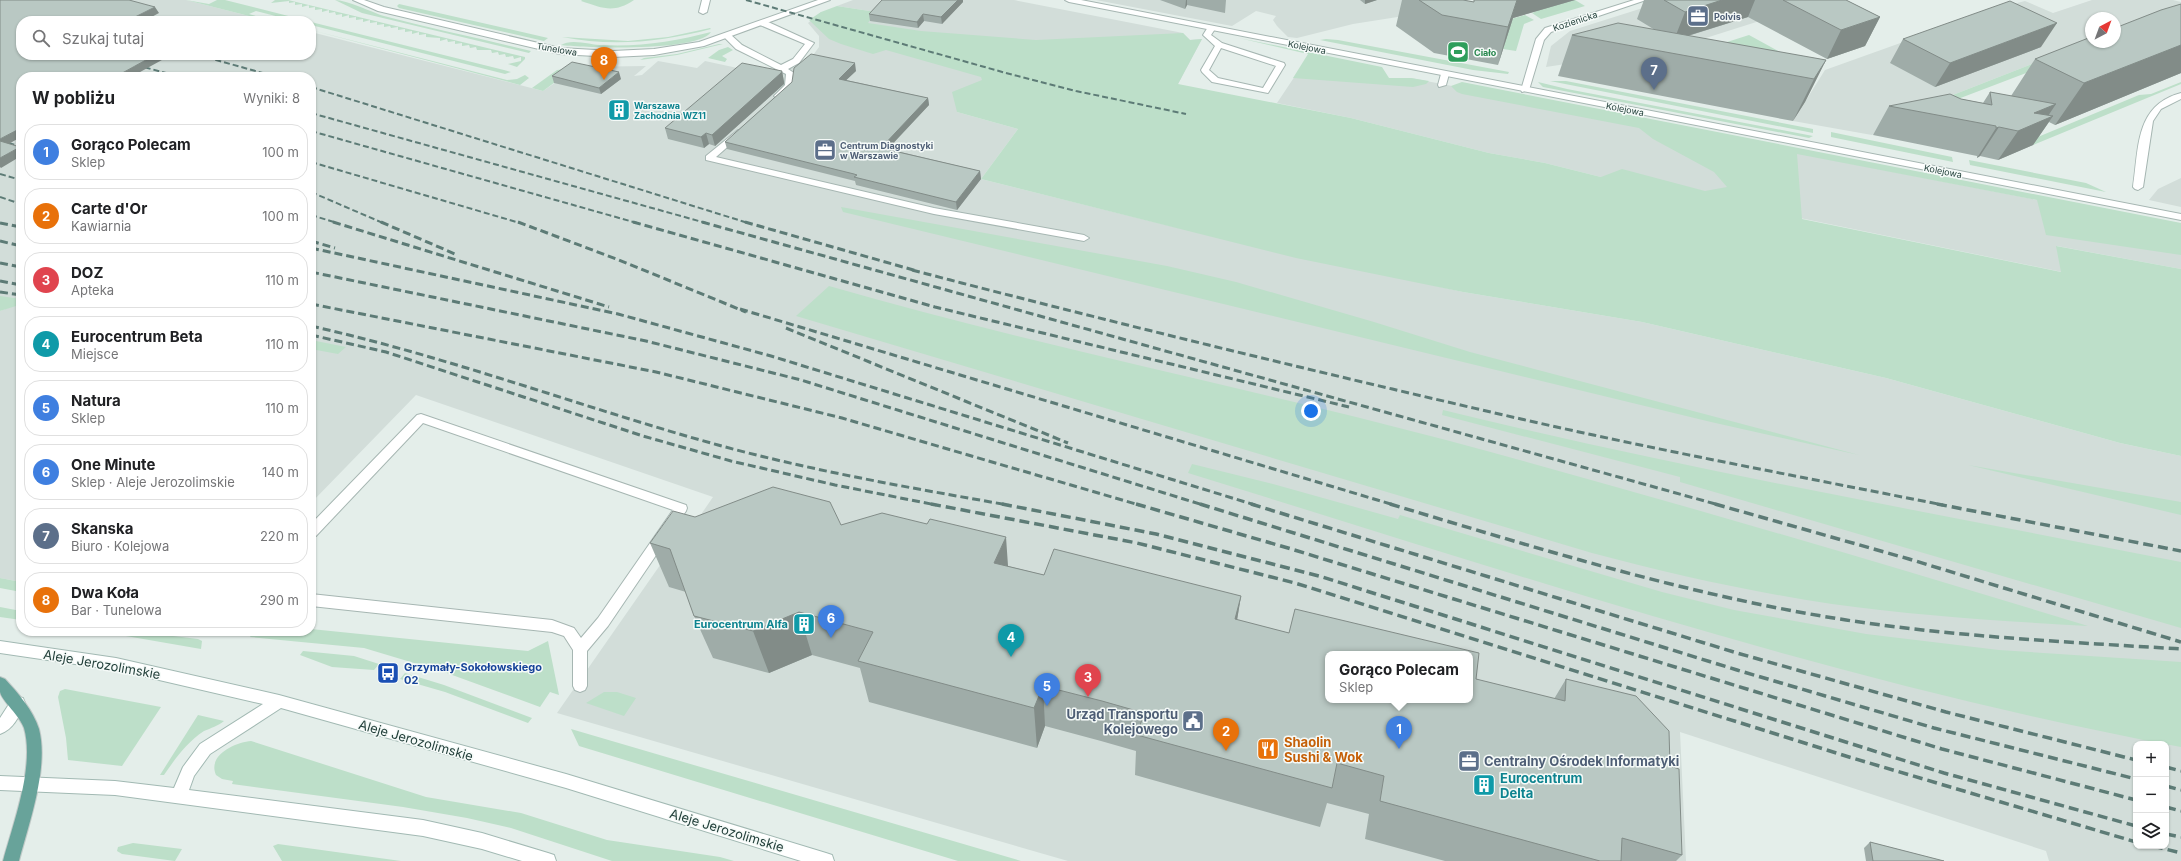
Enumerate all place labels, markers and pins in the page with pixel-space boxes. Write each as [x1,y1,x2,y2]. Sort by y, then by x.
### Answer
office icon: Polvis [1685,3,1711,29]
place label: Polvis [1714,11,1741,22]
sports icon: Ciało [1445,39,1471,65]
pin: 8 [591,47,617,80]
place label: Ciało [1474,47,1497,58]
pin: 7 [1641,57,1667,90]
building icon: Warszawa Zachodnia WZ11 [606,97,632,123]
place label: Warszawa Zachodnia WZ11 [634,100,706,121]
office icon: Centrum Diagnostyki w Warszawie [812,137,838,163]
place label: Centrum Diagnostyki w Warszawie [840,140,933,161]
pin: 6 [818,605,844,638]
building icon: Eurocentrum Alfa [791,611,817,637]
place label: Eurocentrum Alfa [694,617,788,631]
pin: 4 [998,624,1024,657]
bus stop icon: Grzymały-Sokołowskiego 02 [375,660,401,686]
place label: Grzymały-Sokołowskiego 02 [404,660,542,687]
pin: 3 [1075,664,1101,697]
pin: 5 [1034,673,1060,706]
place label: Urząd Transportu Kolejowego [1066,706,1178,737]
public building icon: Urząd Transportu Kolejowego [1180,708,1206,734]
pin: 1 [1386,716,1412,749]
pin: 2 [1213,718,1239,751]
place label: Shaolin Sushi & Wok [1284,734,1363,765]
restaurant icon: Shaolin Sushi & Wok [1255,736,1281,762]
office icon: Centralny Ośrodek Informatyki [1456,748,1482,774]
place label: Centralny Ośrodek Informatyki [1484,753,1679,769]
place label: Eurocentrum Delta [1500,770,1583,801]
building icon: Eurocentrum Delta [1471,772,1497,798]

